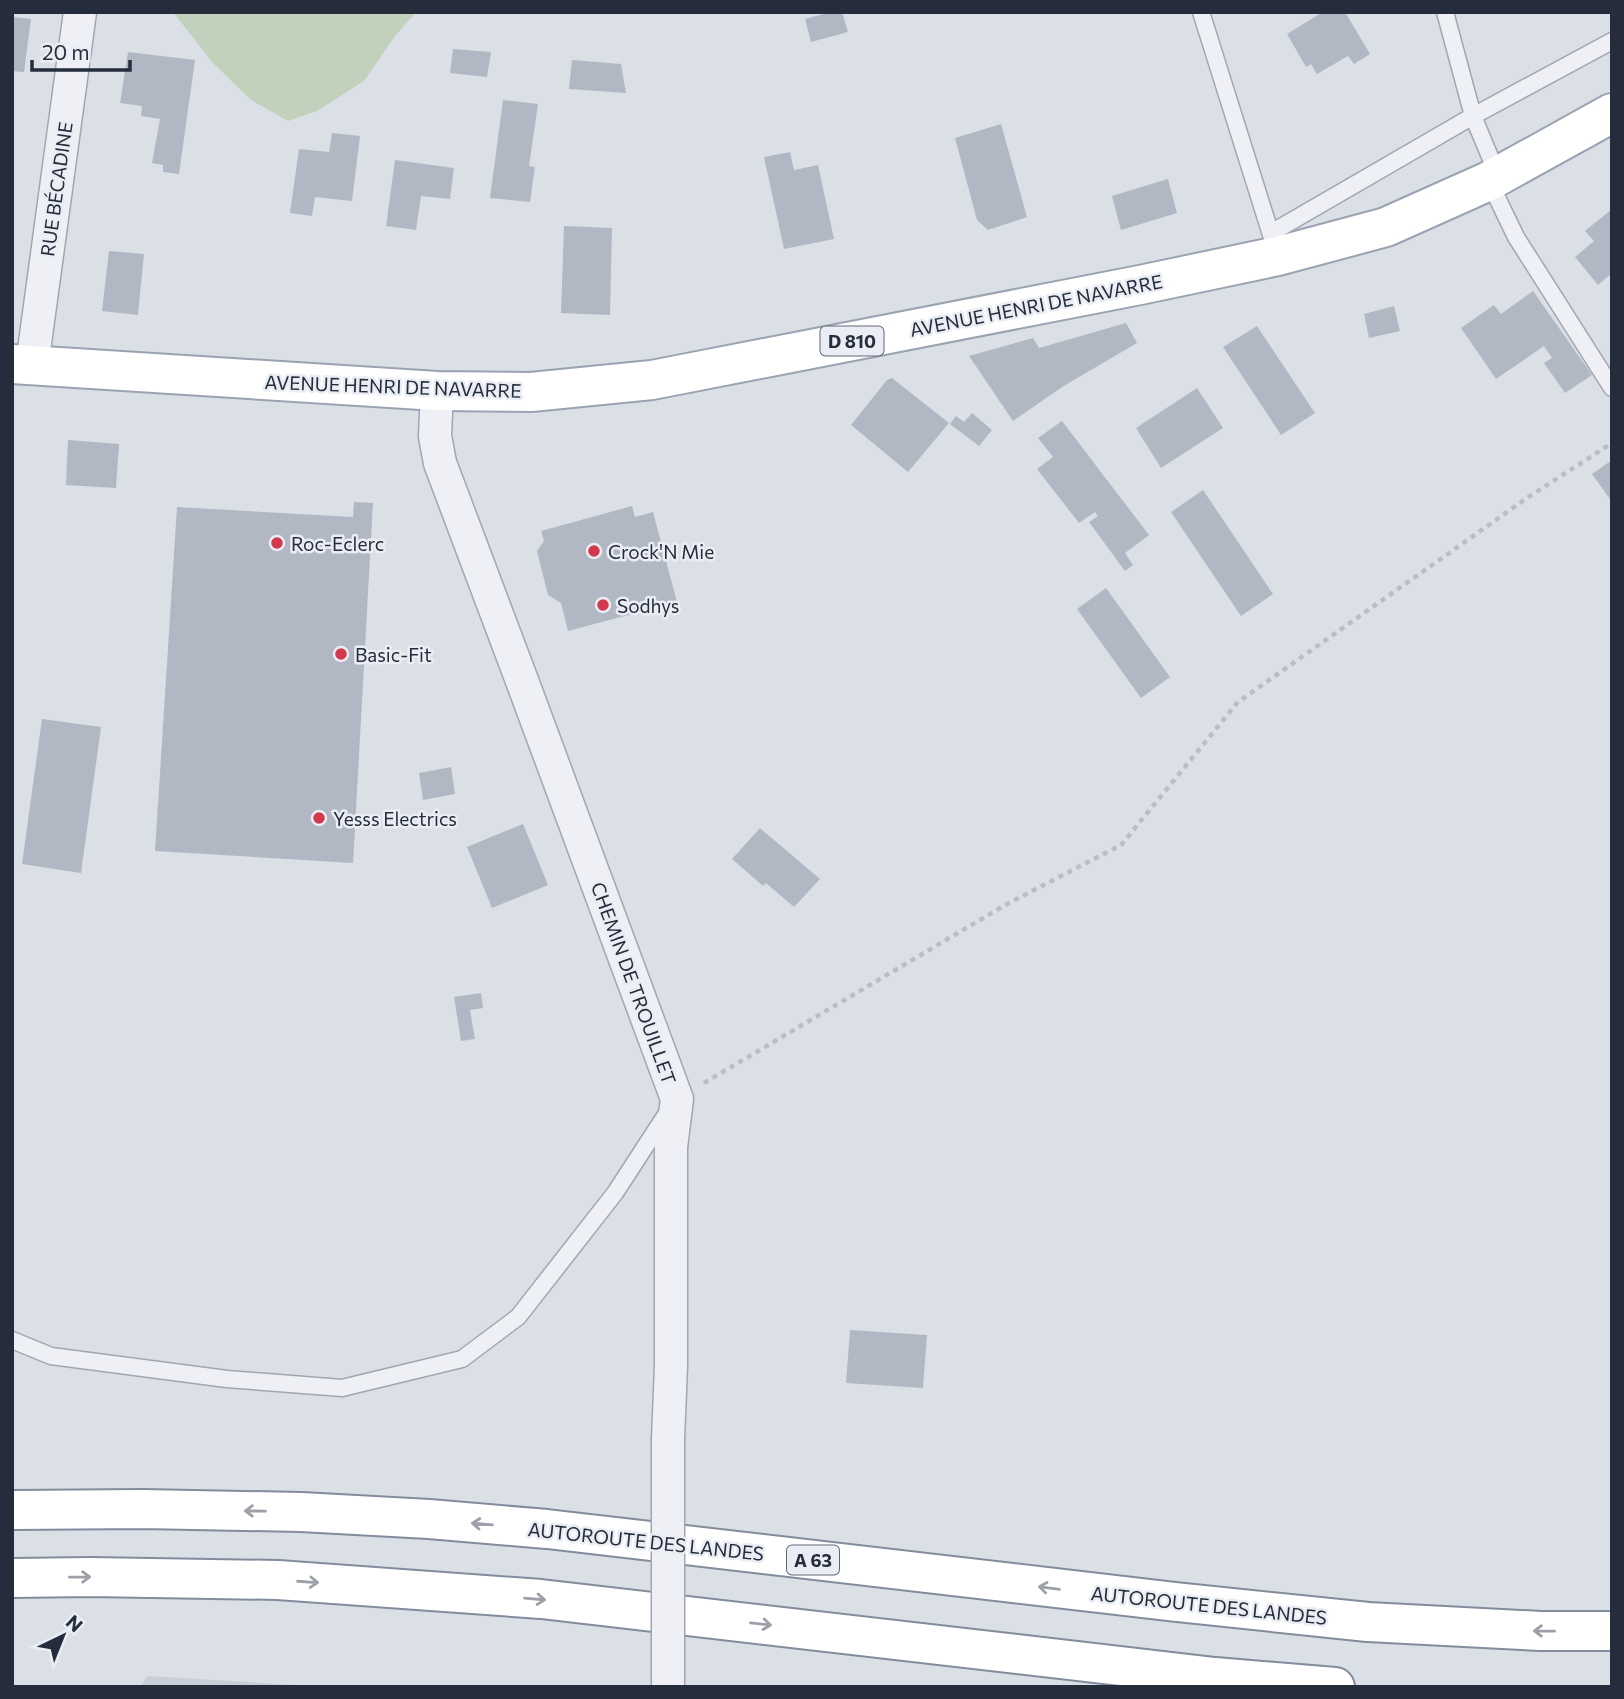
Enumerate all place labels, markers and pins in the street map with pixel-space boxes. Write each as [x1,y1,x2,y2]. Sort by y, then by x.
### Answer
place label: Roc-Eclerc [291,532,384,555]
marker: Roc-Eclerc [269,535,285,551]
place label: Crock'N Mie [608,540,714,563]
marker: Crock'N Mie [586,543,602,559]
place label: Sodhys [617,594,680,617]
marker: Sodhys [595,597,611,613]
place label: Basic-Fit [355,643,432,666]
marker: Basic-Fit [333,646,349,662]
place label: Yesss Electrics [333,807,457,830]
marker: Yesss Electrics [311,810,327,826]

